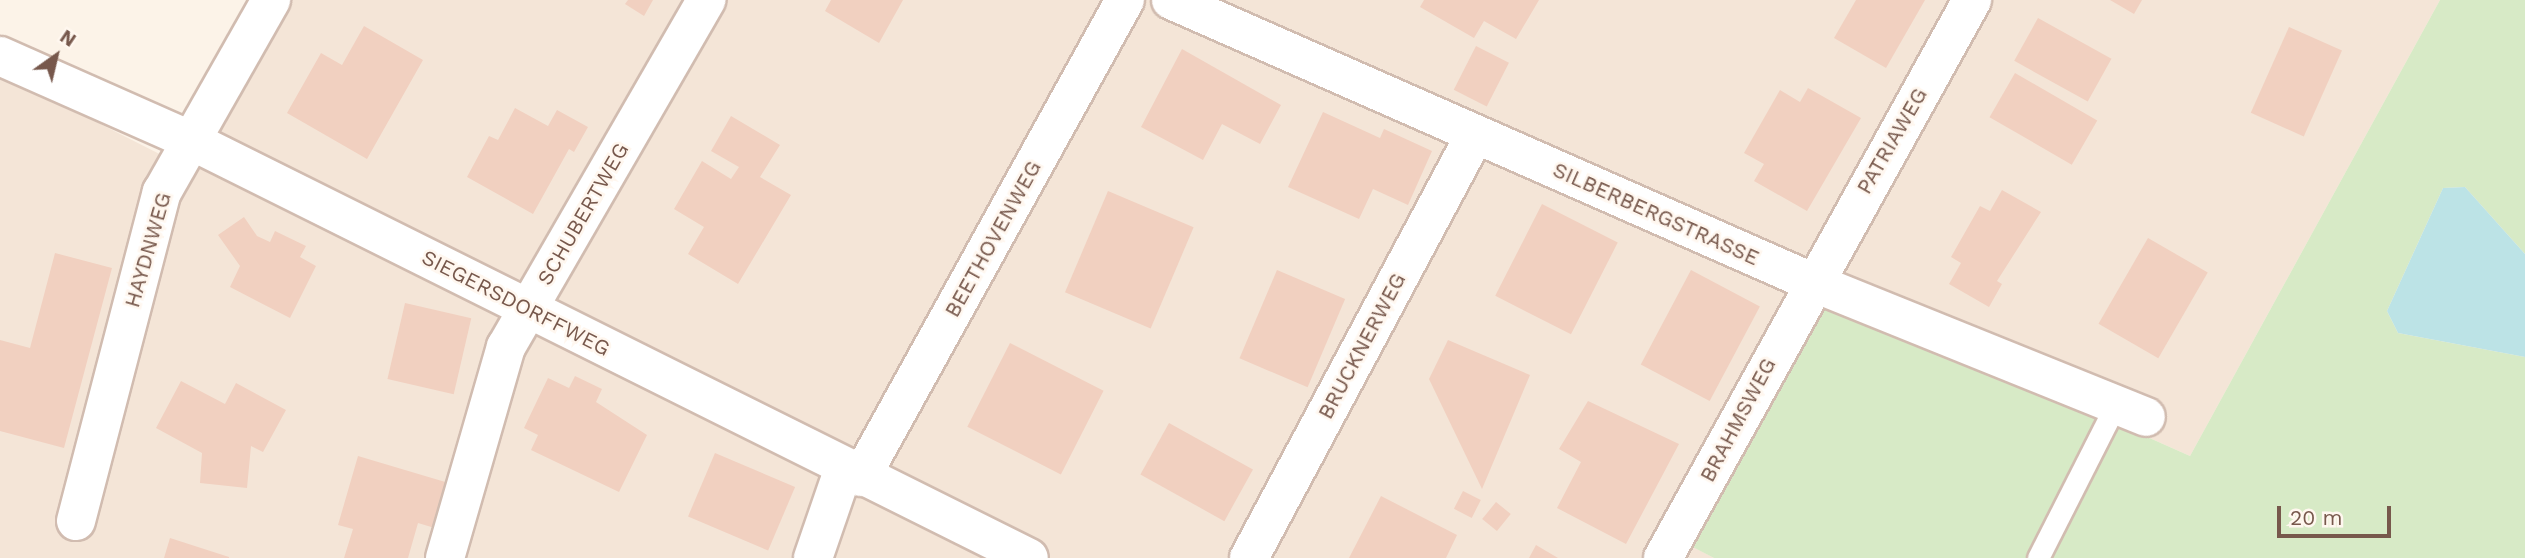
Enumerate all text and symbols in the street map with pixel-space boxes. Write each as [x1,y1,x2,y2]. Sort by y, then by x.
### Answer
north arrow [21,21,91,91]
text: N [56,25,80,52]
street label: PATRIAWEG [1852,84,1932,198]
street label: SCHUBERTWEG [532,138,634,290]
street label: BEETHOVENWEG [940,156,1046,322]
street label: SILBERBERGSTRASSE [1549,157,1763,271]
street label: HAYDNWEG [120,190,176,310]
street label: SIEGERSDORFFWEG [418,245,614,361]
street label: BRUCKNERWEG [1313,269,1411,423]
street label: BRAHMSWEG [1695,354,1781,486]
scale bar [2280,491,2394,536]
text: 20 m [2290,505,2342,530]

